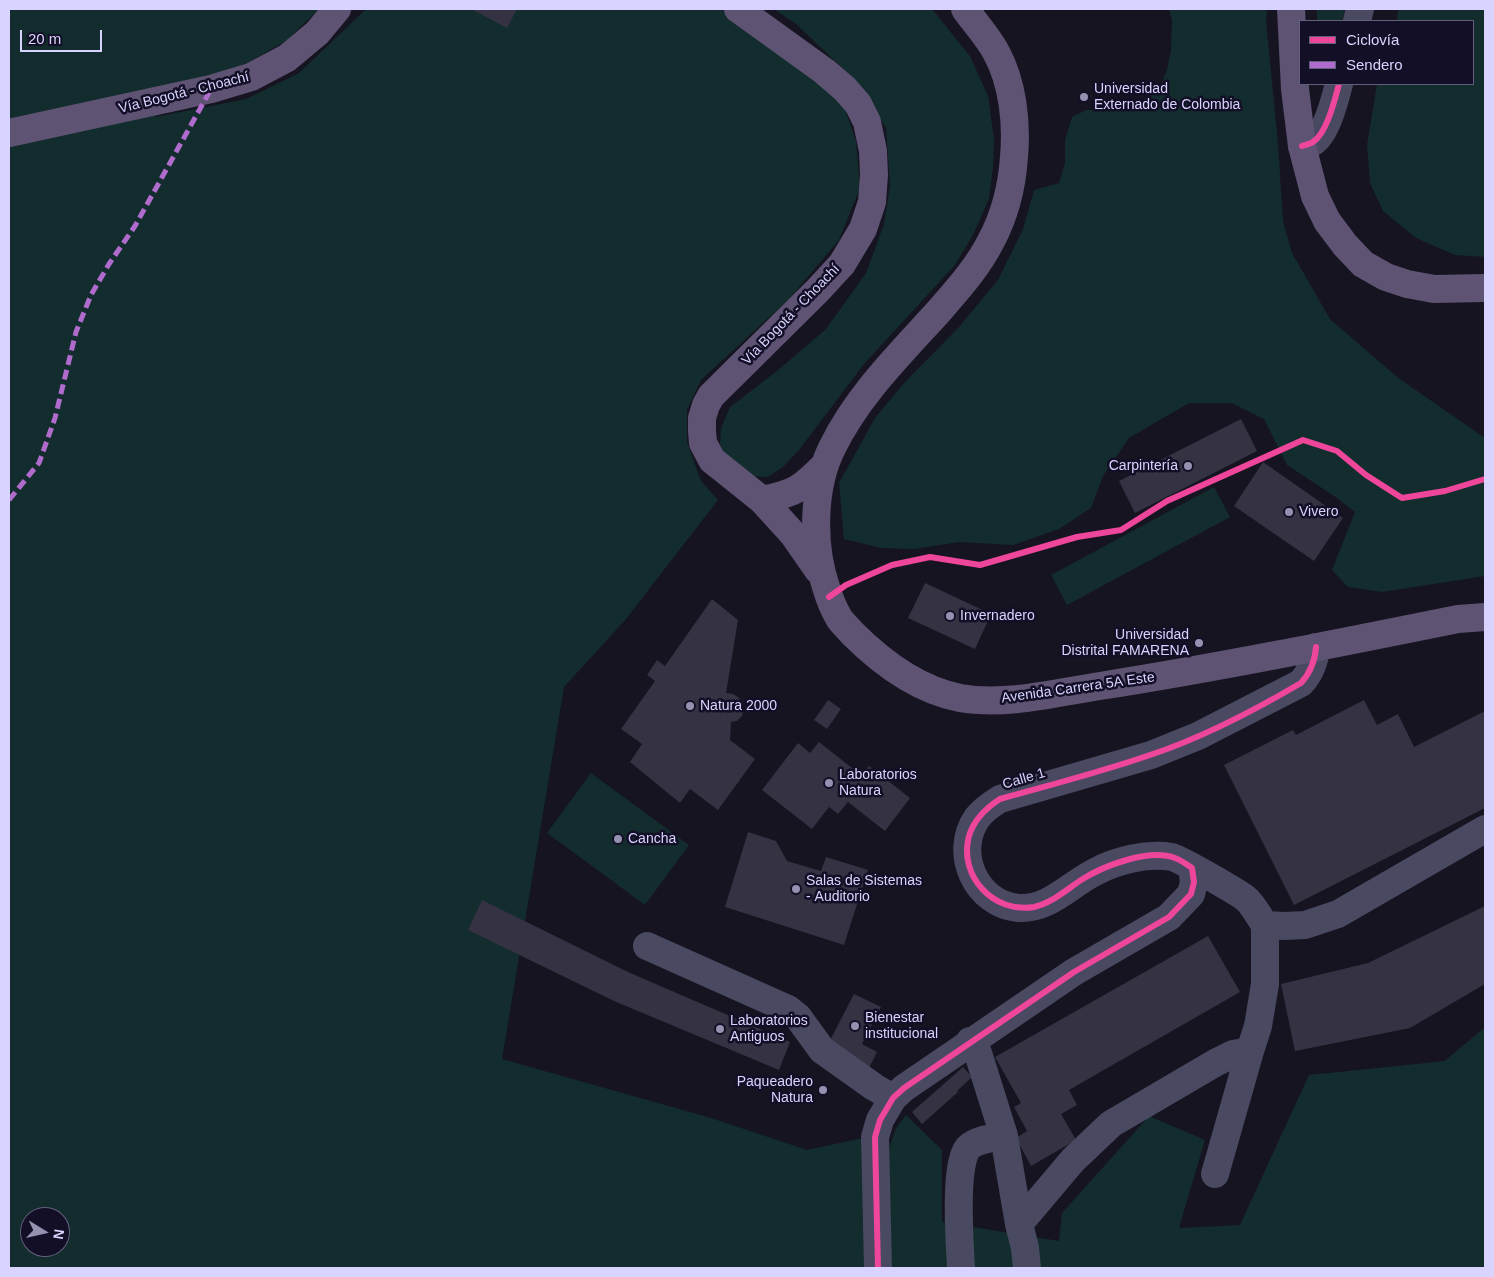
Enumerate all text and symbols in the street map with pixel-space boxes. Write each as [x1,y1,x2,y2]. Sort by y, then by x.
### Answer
scale bar [22,20,105,52]
legend [1299,20,1474,85]
text: 20 m [28,30,61,47]
text: Ciclovía [1346,31,1399,48]
text: Sendero [1346,56,1403,73]
street label: Vía Bogotá - Choachí [117,69,251,117]
place label: Universidad Externado de Colombia [1094,81,1240,114]
marker: Universidad Externado de Colombia [1078,91,1090,103]
street label: Vía Bogotá - Choachí [738,261,844,369]
place label: Carpintería [1109,458,1178,474]
marker: Carpintería [1182,460,1194,472]
place label: Vivero [1299,504,1338,520]
marker: Vivero [1283,506,1295,518]
place label: Invernadero [960,608,1035,624]
marker: Invernadero [944,610,956,622]
place label: Universidad Distrital FAMARENA [1061,627,1189,660]
marker: Universidad Distrital FAMARENA [1193,637,1205,649]
street label: Avenida Carrera 5A Este [1000,669,1156,707]
place label: Natura 2000 [700,698,777,714]
marker: Natura 2000 [684,700,696,712]
street label: Calle 1 [1001,765,1047,793]
place label: Laboratorios Natura [839,767,917,800]
marker: Laboratorios Natura [823,777,835,789]
place label: Cancha [628,831,676,847]
marker: Cancha [612,833,624,845]
place label: Salas de Sistemas - Auditorio [806,873,922,906]
marker: Salas de Sistemas - Auditorio [790,883,802,895]
place label: Bienestar institucional [865,1010,938,1042]
place label: Laboratorios Antiguos [730,1013,808,1046]
marker: Bienestar institucional [849,1020,861,1032]
marker: Laboratorios Antiguos [714,1023,726,1035]
place label: Paqueadero Natura [737,1074,813,1106]
marker: Paqueadero Natura [817,1084,829,1096]
north arrow [20,1207,70,1257]
text: N [50,1228,68,1240]

